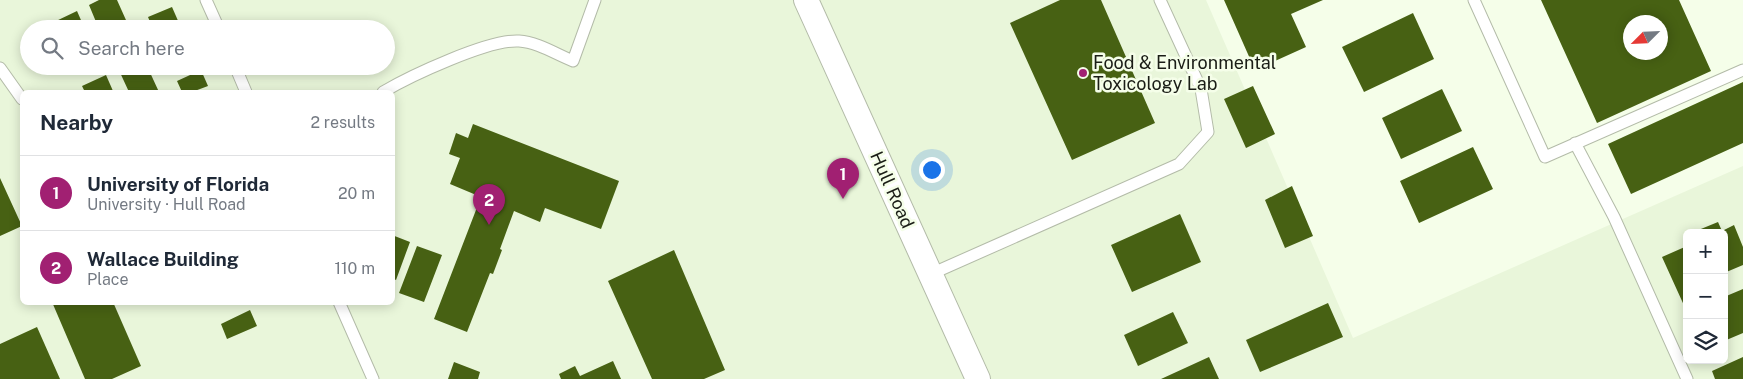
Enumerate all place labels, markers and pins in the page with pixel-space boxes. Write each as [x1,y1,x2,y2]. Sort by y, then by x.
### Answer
place label: Food & Environmental Toxicology Lab [1093,52,1276,94]
marker: Food & Environmental Toxicology Lab [1077,67,1089,79]
pin: 1 [827,158,859,199]
pin: 2 [473,184,505,225]

